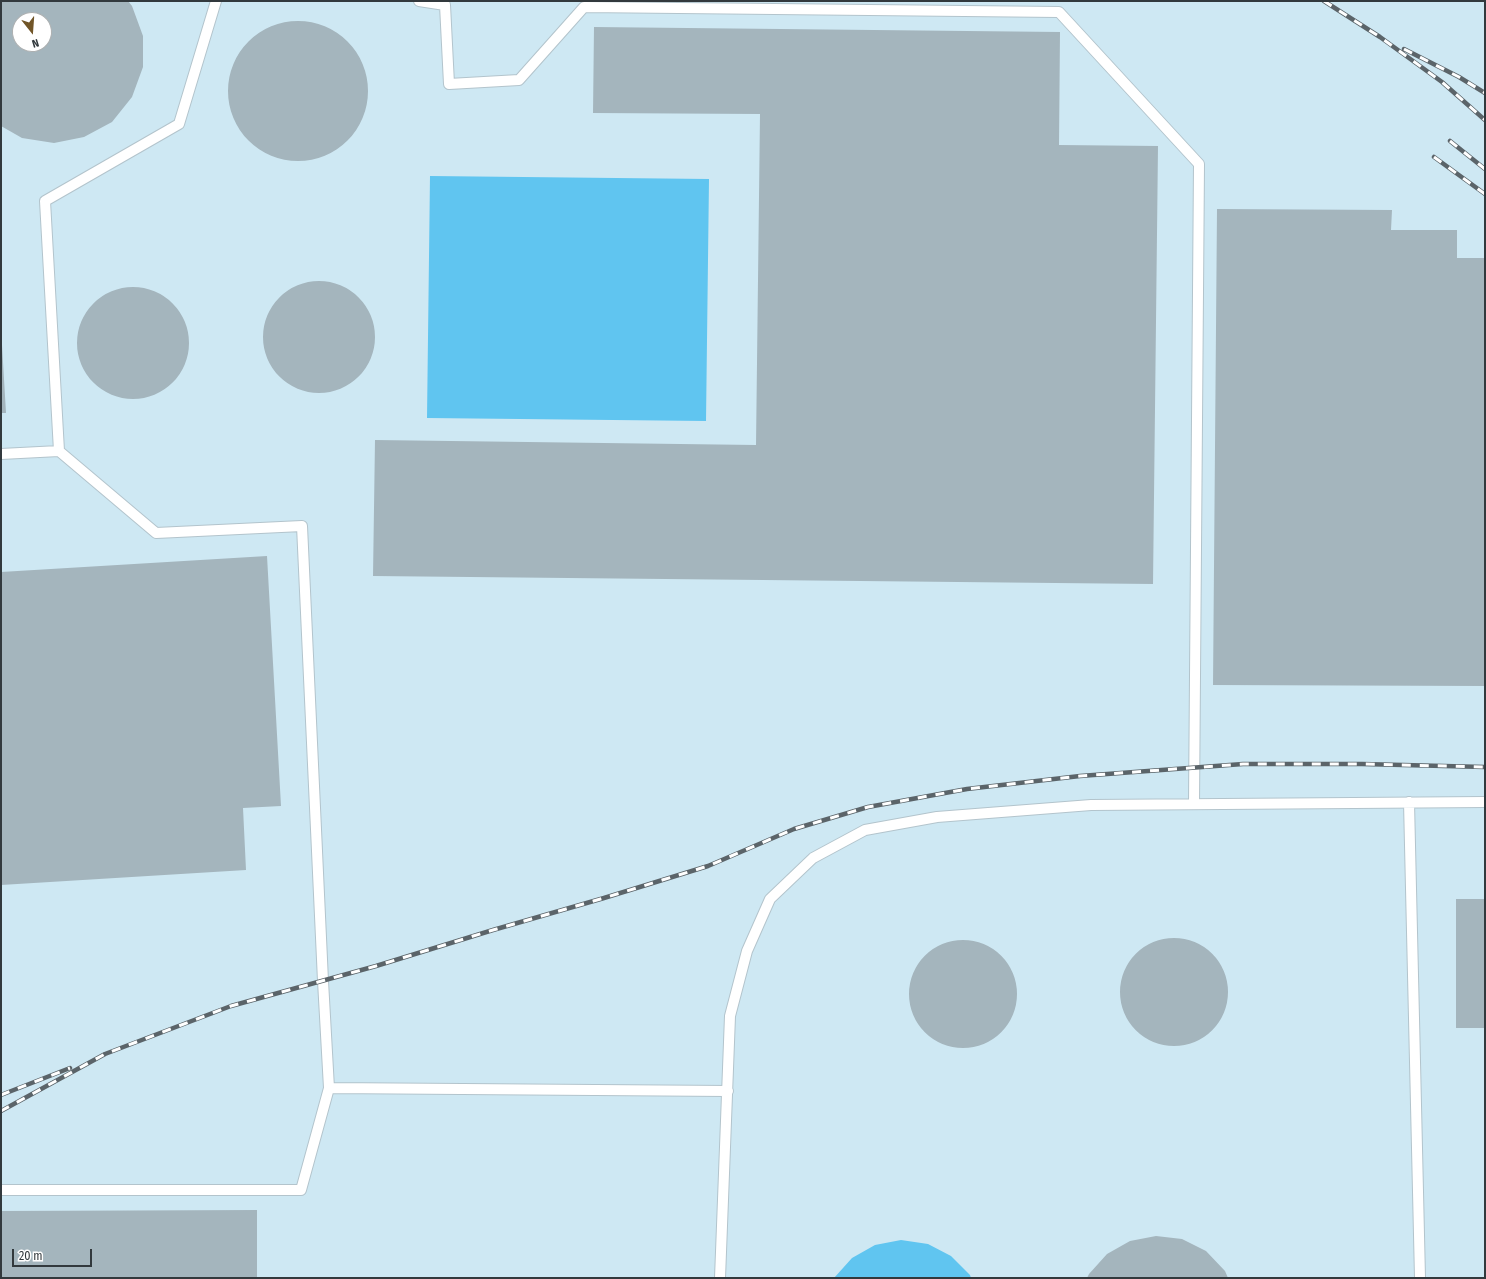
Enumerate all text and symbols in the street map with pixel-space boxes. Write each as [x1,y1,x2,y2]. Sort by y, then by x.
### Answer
north arrow [12,12,52,52]
text: N [30,36,40,50]
scale bar [14,1241,94,1267]
text: 20 m [19,1249,43,1263]

